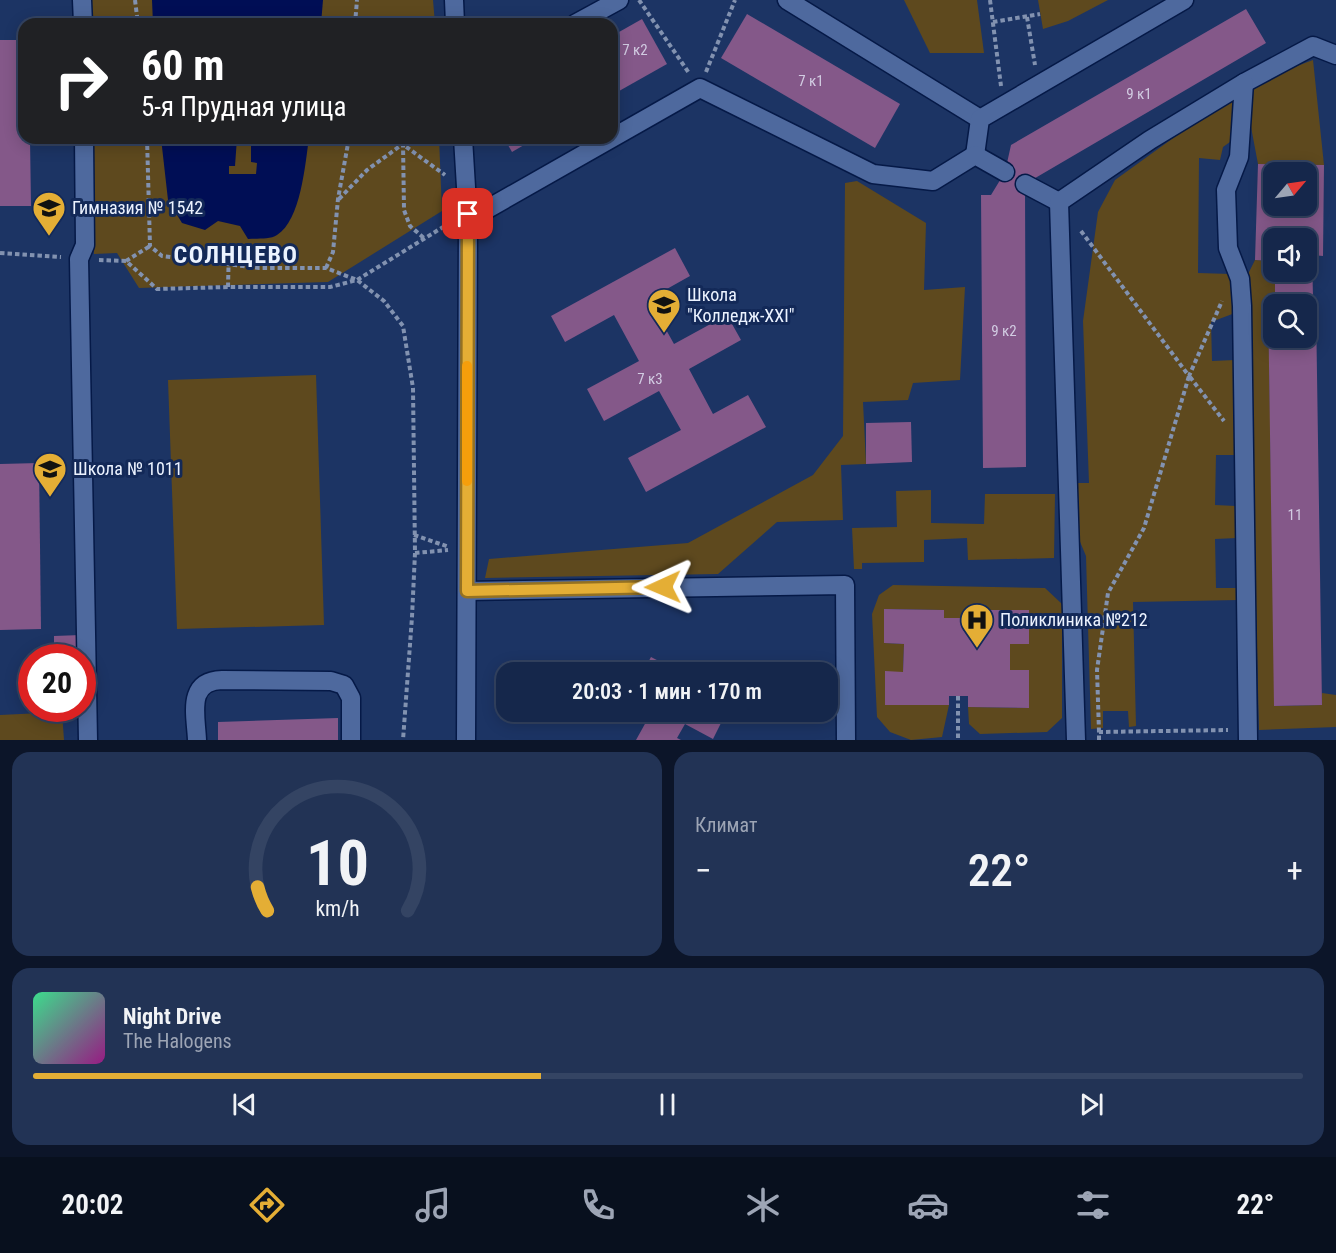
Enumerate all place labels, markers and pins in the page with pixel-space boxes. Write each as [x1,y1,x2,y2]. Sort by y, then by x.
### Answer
pin [442,188,493,239]
school or university icon: Гимназия № 1542 [31,190,67,237]
place label: Гимназия № 1542 [72,197,203,218]
place label: Школа "Колледж-XXI" [687,284,794,326]
school or university icon: Школа "Колледж-XXI" [646,287,682,334]
school or university icon: Школа № 1011 [32,451,68,498]
place label: Школа № 1011 [73,458,183,479]
hospital icon: Поликлиника №212 [959,602,995,649]
place label: Поликлиника №212 [1000,609,1148,630]

